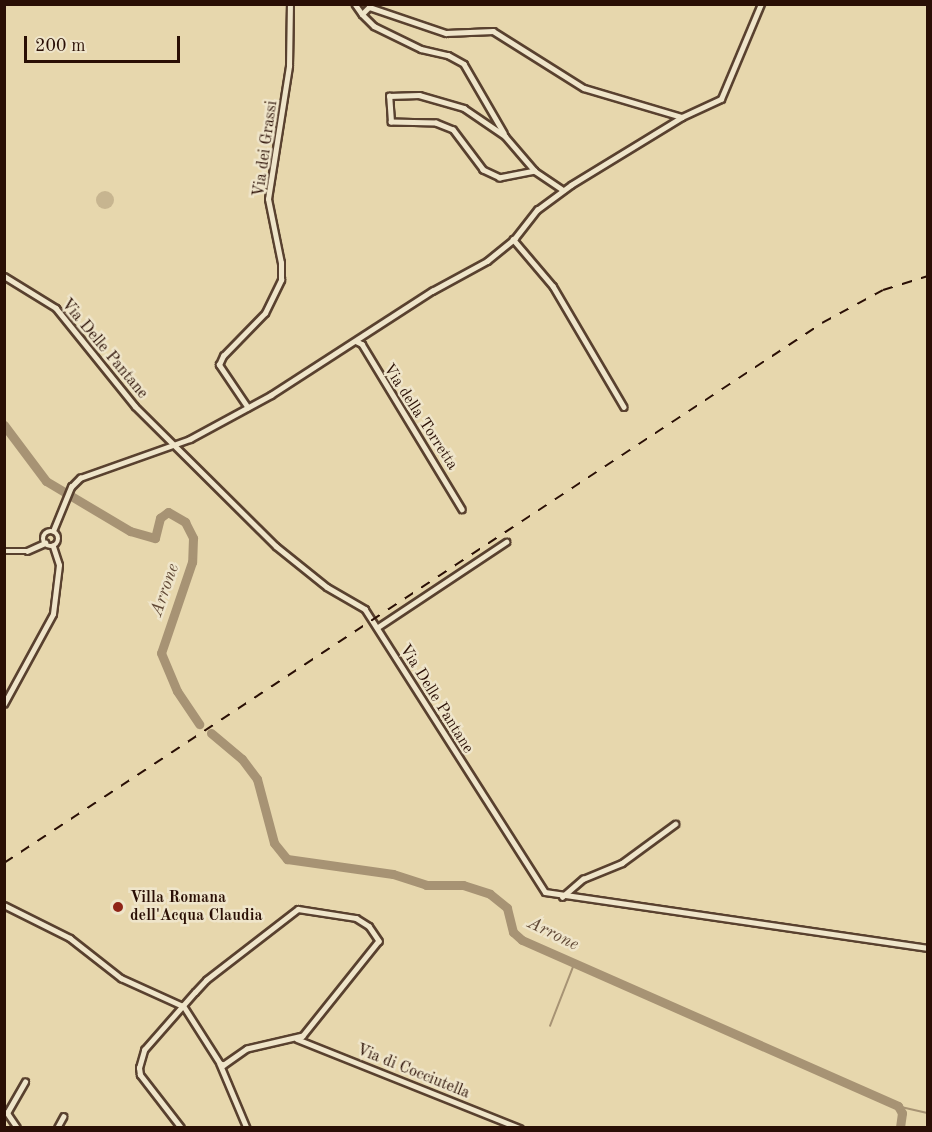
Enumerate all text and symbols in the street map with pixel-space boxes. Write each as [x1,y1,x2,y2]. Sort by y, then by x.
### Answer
scale bar [27,24,183,62]
text: 200 m [35,37,86,55]
street label: Via dei Grassi [250,100,282,198]
street label: Via Delle Pantane [57,295,151,403]
street label: Via della Torretta [378,360,462,474]
water label: Arrone [146,561,184,619]
street label: Via Delle Pantane [395,641,477,757]
place label: Villa Romana dell'Acqua Claudia [130,888,263,926]
marker: Villa Romana dell'Acqua Claudia [111,900,125,914]
water label: Arrone [524,912,582,956]
street label: Via di Cocciutella [354,1041,472,1103]

